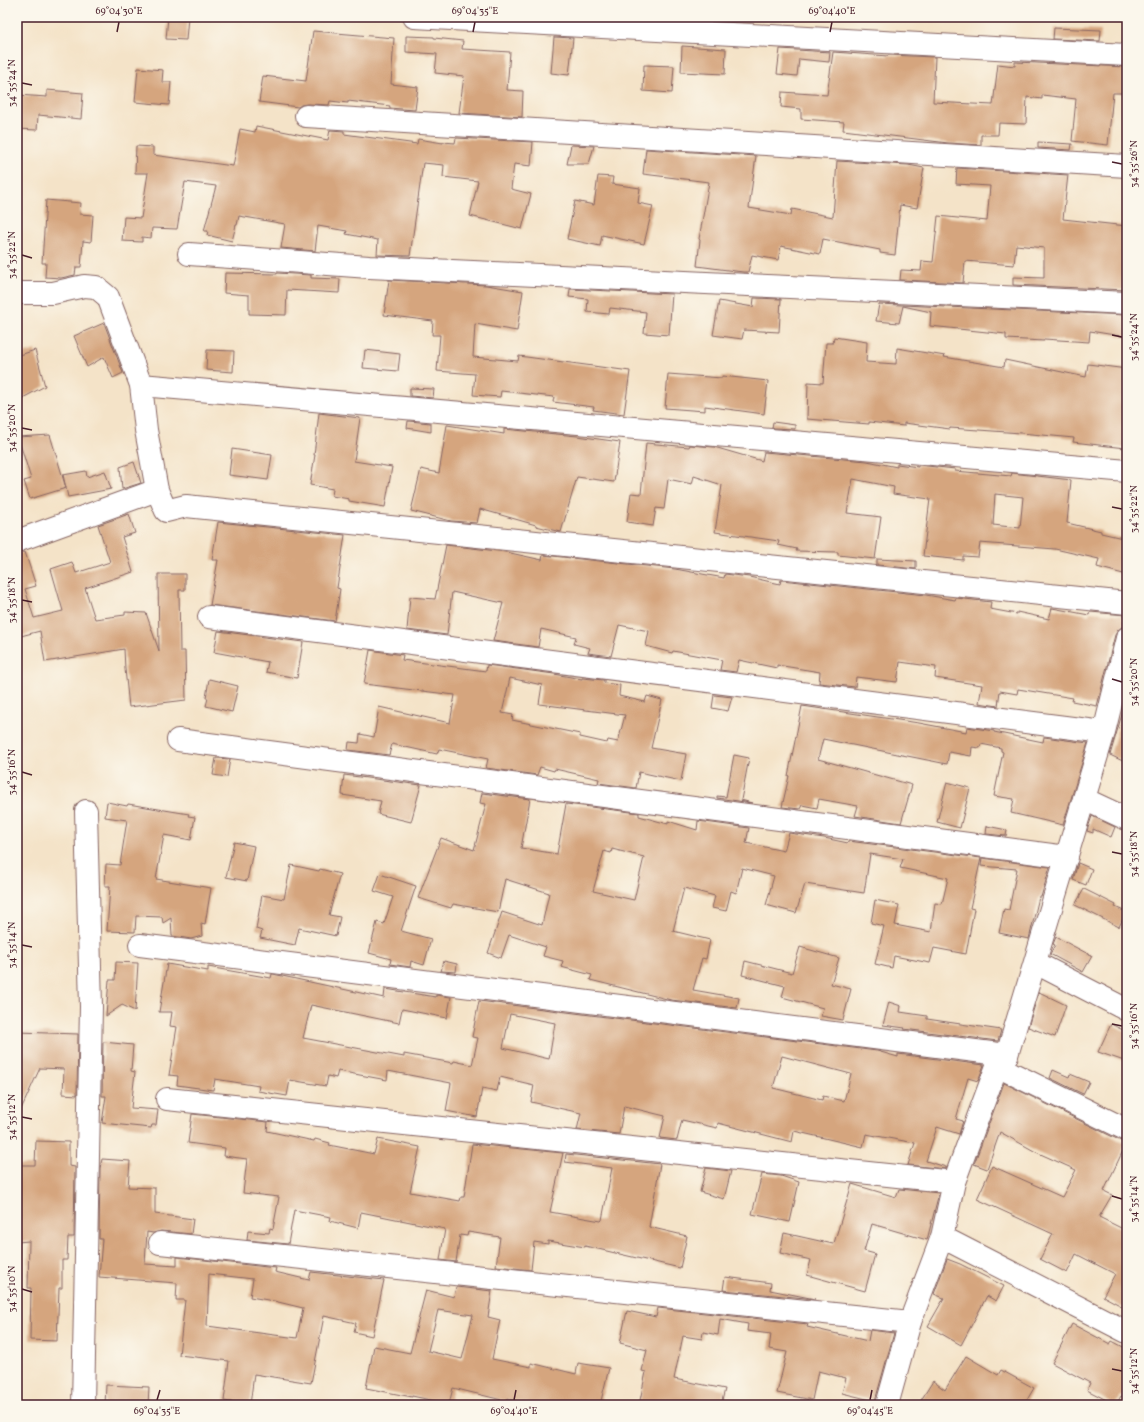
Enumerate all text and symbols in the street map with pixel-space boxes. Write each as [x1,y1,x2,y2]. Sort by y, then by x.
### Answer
text: 69°04'30"E [95,4,143,18]
text: 69°04'35"E [452,4,498,18]
text: 69°04'40"E [808,4,856,18]
text: 34°35'24"N [5,58,19,107]
text: 34°35'26"N [1127,140,1141,188]
text: 34°35'22"N [5,231,19,279]
text: 34°35'24"N [1127,312,1141,361]
text: 34°35'20"N [5,403,19,452]
text: 34°35'22"N [1127,485,1141,533]
text: 34°35'18"N [5,576,19,623]
text: 34°35'20"N [1127,657,1141,706]
text: 34°35'16"N [5,748,19,795]
text: 34°35'18"N [1127,830,1141,877]
text: 34°35'14"N [5,921,19,968]
text: 34°35'16"N [1127,1002,1141,1049]
text: 34°35'12"N [5,1093,19,1140]
text: 34°35'14"N [1127,1175,1141,1222]
text: 34°35'10"N [5,1265,19,1313]
text: 34°35'12"N [1127,1347,1141,1394]
text: 69°04'35"E [134,1404,180,1418]
text: 69°04'40"E [490,1404,538,1418]
text: 69°04'45"E [847,1404,893,1418]

